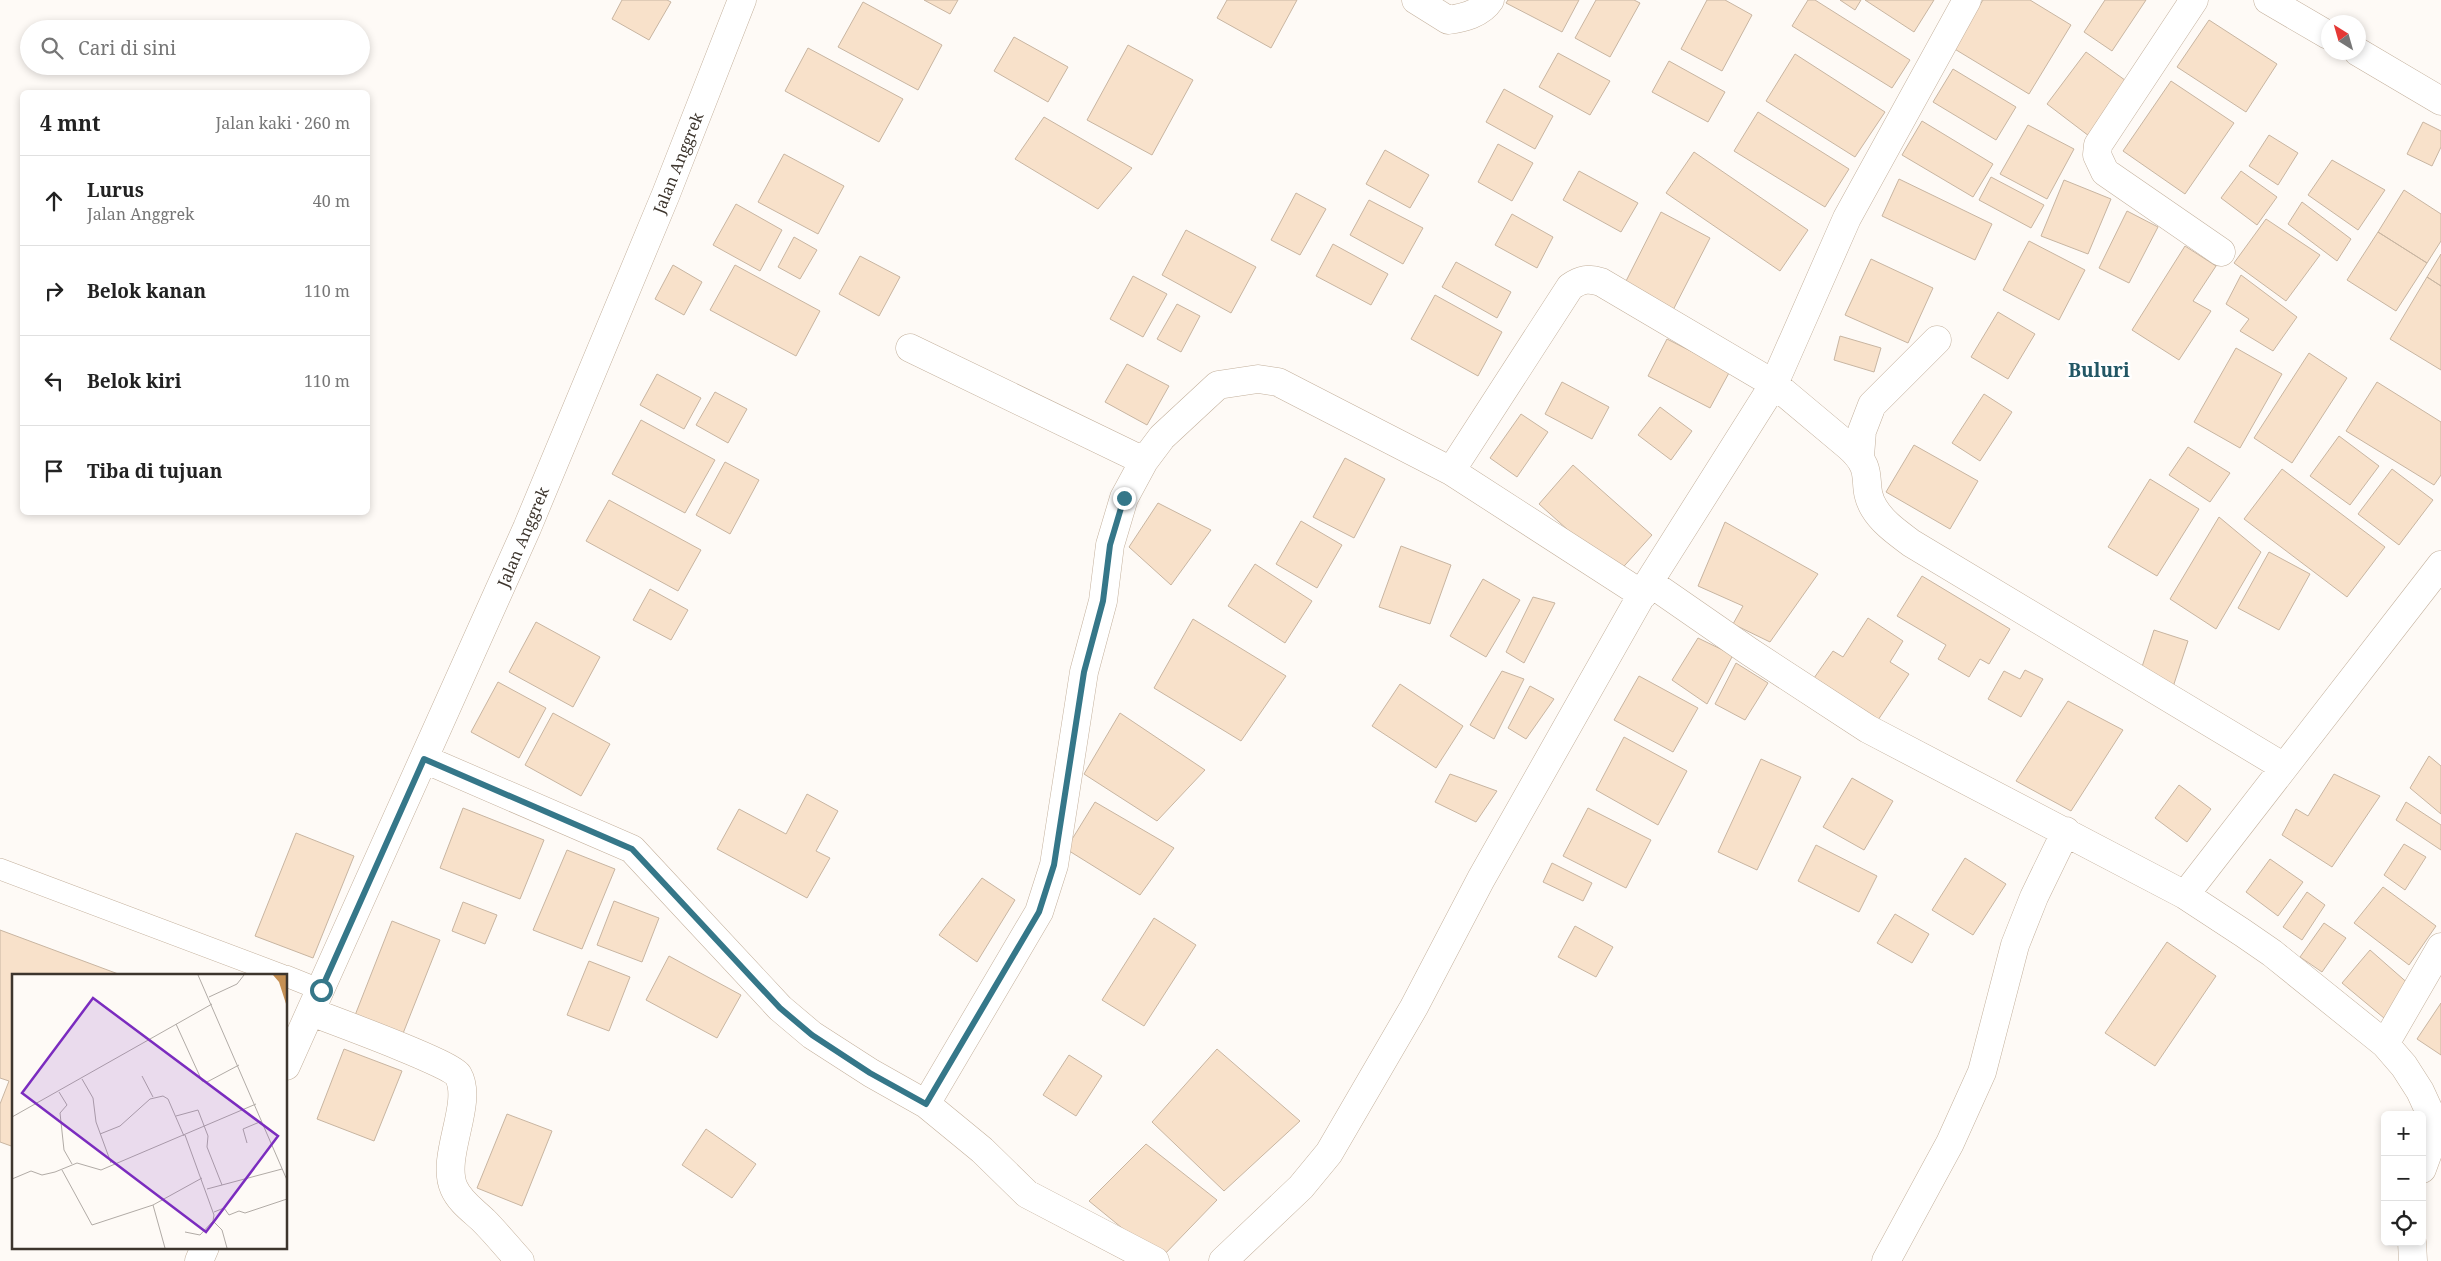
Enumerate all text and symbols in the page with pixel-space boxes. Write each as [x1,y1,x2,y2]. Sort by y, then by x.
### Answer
north arrow [2321,15,2366,60]
search box [20,20,370,75]
icon: search [38,34,66,62]
text: Cari di sini [78,35,176,61]
street label: Jalan Anggrek [647,108,709,218]
text: 4 mnt [40,109,101,137]
text: Jalan kaki · 260 m [216,112,350,134]
text: Lurus [87,177,144,203]
icon: ahead [40,187,68,215]
text: 40 m [313,190,350,212]
text: Jalan Anggrek [87,203,194,225]
icon: right [40,277,68,305]
text: Belok kanan [87,278,206,304]
text: 110 m [304,280,350,302]
district label: Buluri [2068,357,2130,383]
icon: left [40,367,68,395]
text: Belok kiri [87,368,181,394]
text: 110 m [304,370,350,392]
icon: arrive [40,457,68,485]
text: Tiba di tujuan [87,458,222,484]
street label: Jalan Anggrek [491,483,554,592]
route end [1113,487,1136,510]
inset map [12,974,288,1248]
route start [310,979,333,1002]
map controls [2381,1111,2426,1246]
button: + [2381,1111,2426,1156]
button: − [2381,1156,2426,1201]
button: locate [2381,1201,2426,1246]

